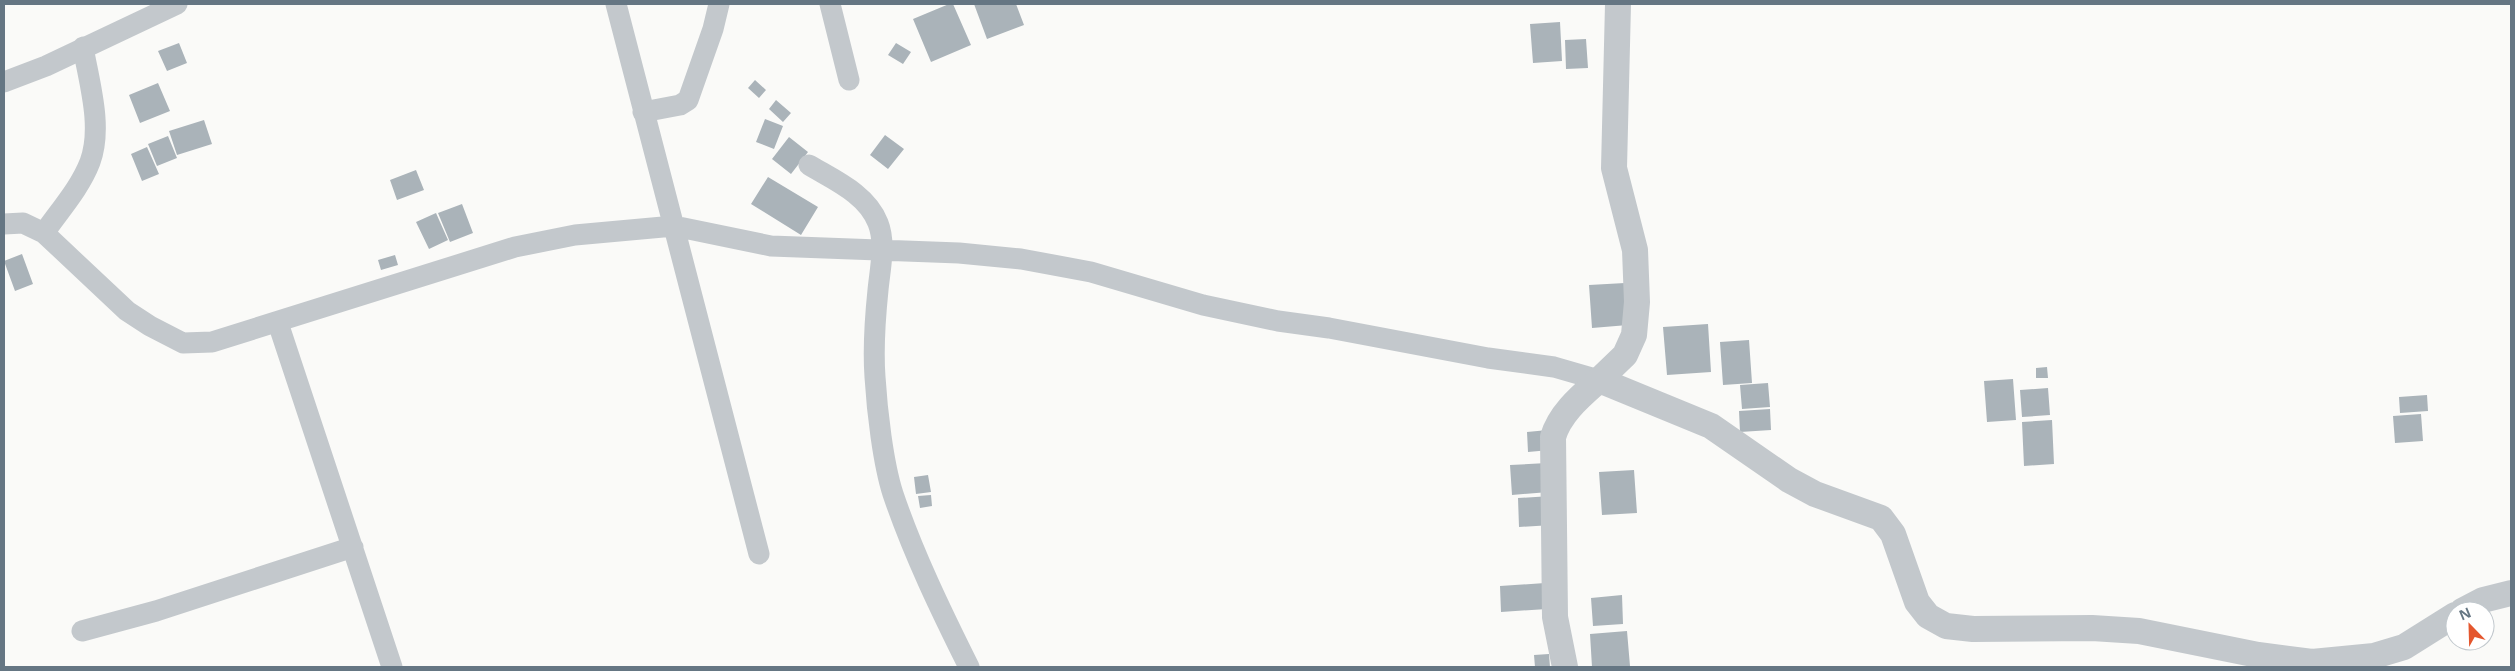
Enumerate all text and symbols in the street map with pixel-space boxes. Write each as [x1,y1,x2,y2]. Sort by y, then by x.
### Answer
north arrow [2445,601,2495,651]
text: N [2456,603,2474,625]

